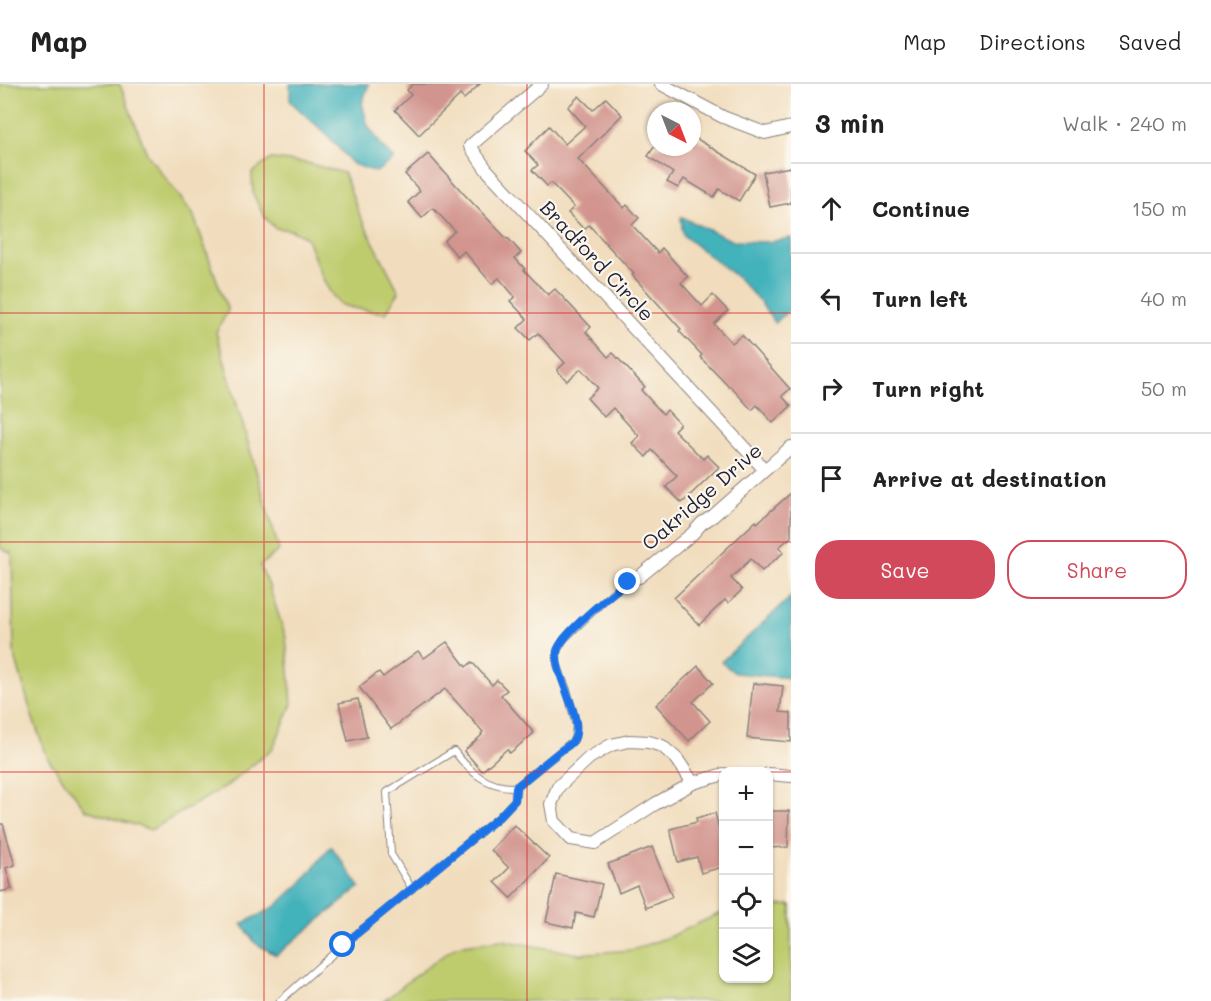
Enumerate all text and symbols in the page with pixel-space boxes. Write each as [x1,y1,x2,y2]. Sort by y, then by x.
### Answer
text: Map [30,23,87,59]
text: Map [903,28,946,55]
text: Directions [979,28,1086,55]
text: Saved [1119,28,1181,55]
north arrow [647,102,701,156]
text: 3 min [815,106,884,140]
text: Walk · 240 m [1062,110,1187,136]
icon: ahead [815,192,848,225]
street label: Bradford Circle [535,194,660,326]
text: Continue [872,194,970,223]
text: 150 m [1132,195,1187,221]
icon: left [815,282,848,315]
text: Turn left [872,284,968,313]
text: 40 m [1141,285,1187,311]
icon: right [815,372,848,405]
text: Turn right [872,374,984,403]
text: 50 m [1141,375,1187,401]
street label: Oakridge Drive [636,437,767,556]
icon: arrive [815,462,848,495]
text: Arrive at destination [872,464,1107,493]
button: Save [815,540,995,599]
button: Share [1007,540,1187,599]
route end [614,568,640,594]
map controls [719,767,773,983]
button: + [719,767,773,821]
button: − [719,821,773,875]
button: locate [719,875,773,929]
button: layers [719,929,773,983]
route start [329,931,355,957]

